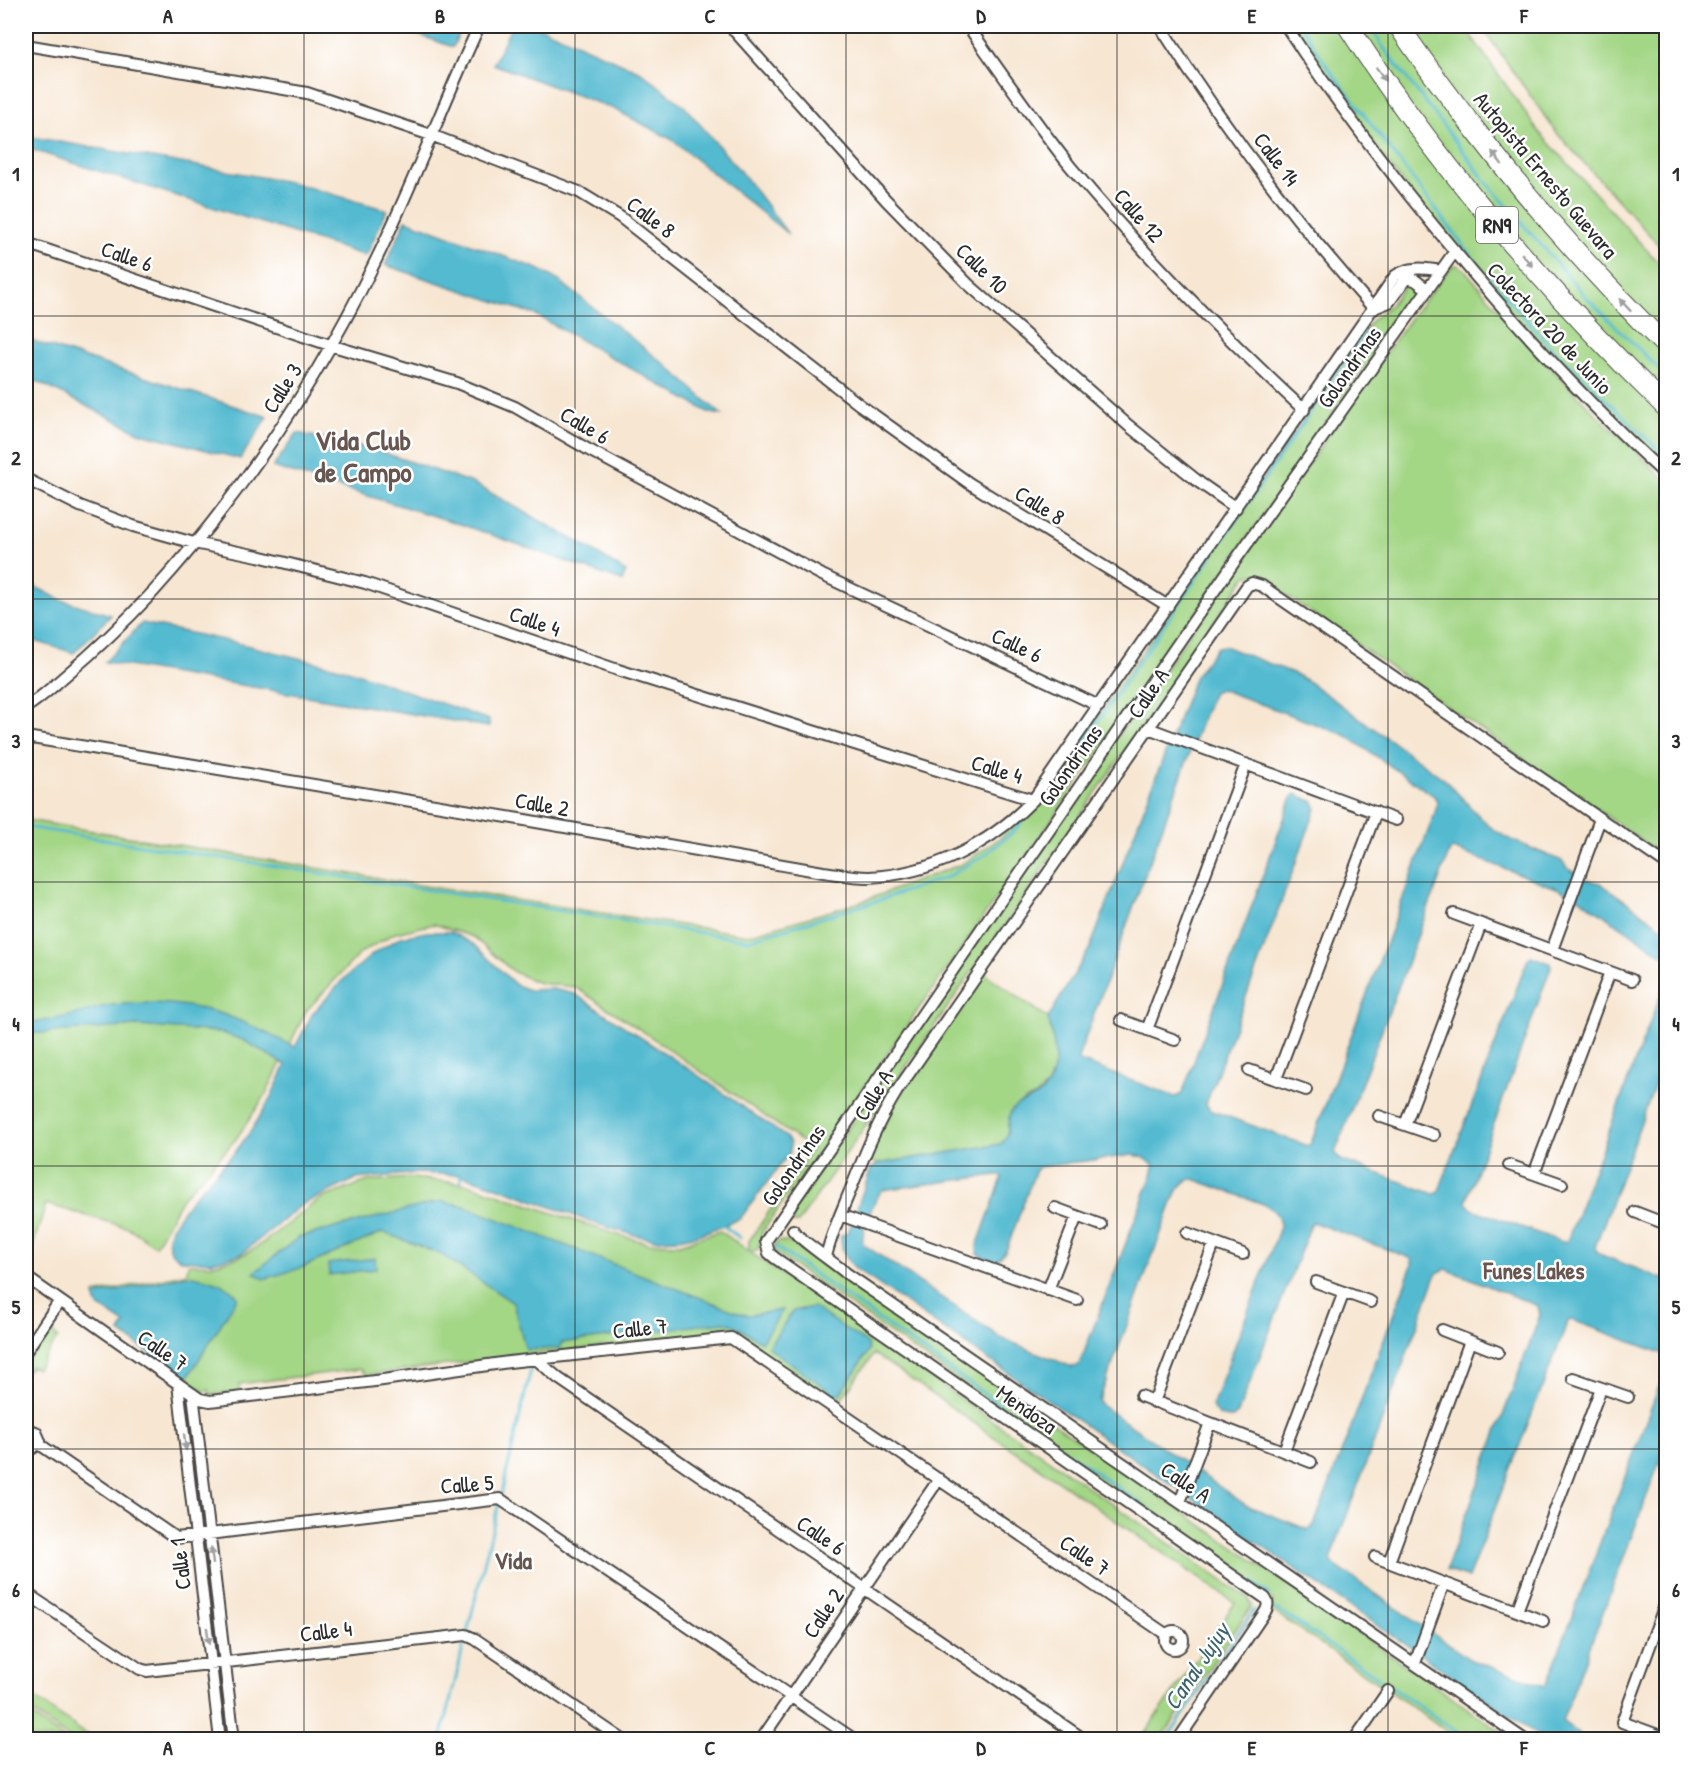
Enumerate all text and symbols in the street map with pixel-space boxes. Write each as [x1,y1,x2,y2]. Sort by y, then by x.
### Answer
text: A [163,2,173,29]
text: B [435,2,445,29]
text: C [705,2,716,29]
text: D [976,2,986,29]
text: E [1248,2,1257,29]
text: F [1519,2,1529,29]
one-way arrow [1374,66,1386,81]
street label: Autopista Ernesto Guevara [1467,85,1625,265]
street label: Calle 14 [1247,126,1307,192]
one-way arrow [1491,150,1503,166]
text: 1 [12,160,20,187]
text: 1 [1672,160,1680,187]
street label: Calle 12 [1107,182,1171,249]
street label: Calle 8 [621,189,681,245]
road number: RN9 [1476,207,1518,243]
street label: Calle 6 [97,233,157,279]
street label: Calle 10 [949,236,1015,300]
one-way arrow [1520,252,1533,268]
street label: Colectora 20 de Junio [1481,255,1619,401]
one-way arrow [1618,297,1632,312]
street label: Golondrinas [1310,320,1388,414]
street label: Calle 3 [255,357,309,419]
street label: Calle 6 [555,399,616,451]
district label: Vida Club de Campo [314,421,412,492]
text: 2 [11,444,21,471]
text: 2 [1671,444,1681,471]
street label: Calle 8 [1009,478,1071,532]
street label: Calle 4 [505,598,565,644]
street label: Calle 6 [987,620,1047,670]
street label: Calle A [1120,662,1176,724]
street label: Golondrinas [1031,718,1109,812]
text: 3 [12,727,21,754]
text: 3 [1672,727,1681,754]
street label: Calle 4 [968,747,1026,791]
street label: Calle 2 [513,785,572,824]
text: 4 [12,1010,20,1037]
text: 4 [1672,1010,1680,1037]
street label: Calle A [846,1064,900,1126]
street label: Golondrinas [754,1118,832,1212]
district label: Funes Lakes [1483,1254,1584,1286]
text: 5 [12,1293,21,1320]
text: 5 [1672,1293,1681,1320]
street label: Calle 7 [611,1310,669,1346]
street label: Calle 7 [132,1322,194,1378]
street label: Mendoza [991,1377,1063,1441]
one-way arrow [180,1433,190,1452]
street label: Calle A [1155,1454,1217,1510]
street label: Calle 5 [439,1467,495,1501]
street label: Calle 6 [791,1508,851,1562]
street label: Calle 7 [1054,1527,1116,1583]
street label: Calle 1 [162,1536,198,1592]
district label: Vida [494,1544,532,1576]
one-way arrow [207,1547,217,1566]
text: 6 [12,1576,20,1603]
text: 6 [1672,1576,1680,1603]
street label: Calle 2 [795,1582,851,1644]
street label: Calle 4 [298,1613,354,1649]
water label: Canal Jujuy [1155,1614,1239,1716]
one-way arrow [203,1626,212,1645]
text: A [163,1734,173,1761]
text: B [435,1734,445,1761]
text: C [705,1734,716,1761]
text: D [976,1734,986,1761]
text: E [1248,1734,1257,1761]
text: F [1519,1734,1529,1761]

